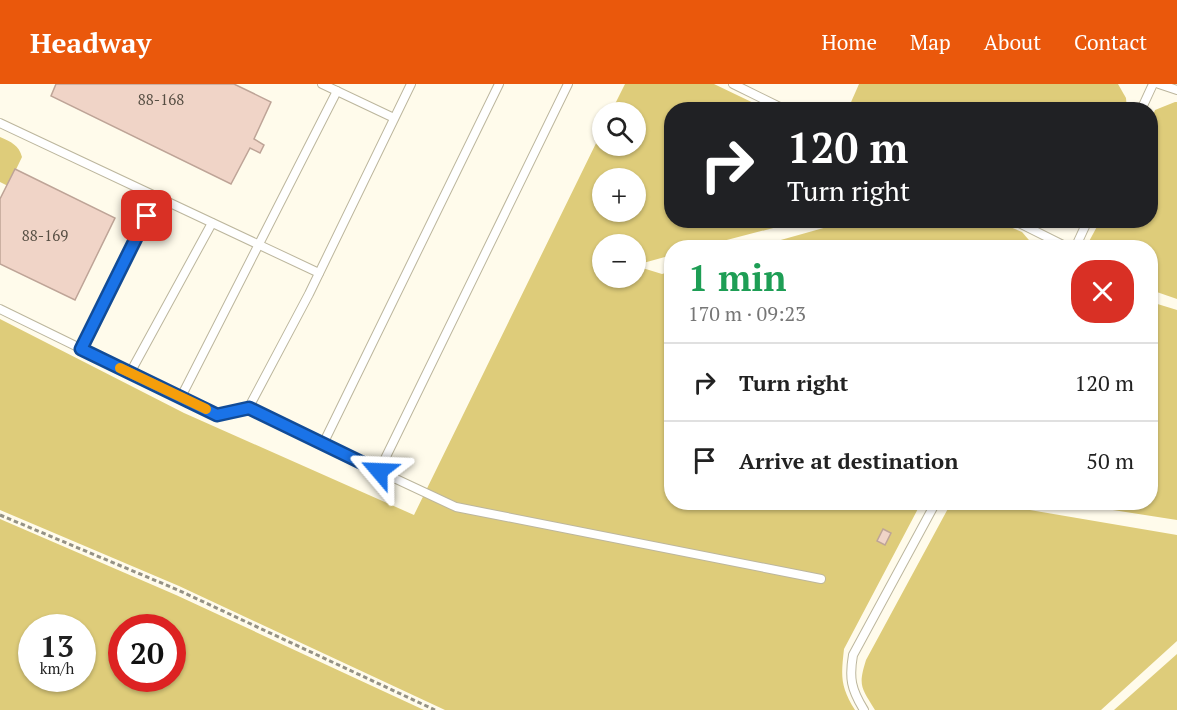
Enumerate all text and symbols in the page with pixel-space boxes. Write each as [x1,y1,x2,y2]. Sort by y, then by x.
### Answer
text: Headway [30,24,151,61]
text: Home [821,28,877,56]
text: Map [910,28,951,56]
text: About [984,28,1041,56]
text: Contact [1074,28,1147,56]
house number: 88-168 [138,89,184,109]
map controls [592,102,646,288]
button: search [592,102,646,156]
text: 120 m [787,119,908,175]
icon: right [688,126,766,204]
button: + [592,168,646,222]
text: Turn right [787,173,910,209]
pin [121,190,172,241]
icon: arrive [130,199,163,232]
house number: 88-169 [22,225,68,245]
button: − [592,234,646,288]
text: 1 min [688,254,786,301]
button: close [1071,260,1134,323]
text: 170 m · 09:23 [688,300,806,327]
icon: right [688,366,721,399]
text: Turn right [739,368,848,397]
text: 120 m [1074,368,1134,397]
position arrow [347,439,411,503]
icon: arrive [688,444,721,477]
text: Arrive at destination [739,446,958,475]
text: 50 m [1086,446,1134,475]
speed limit sign: 20 [108,614,186,692]
text: 13 [40,626,74,666]
text: km/h [40,658,74,678]

